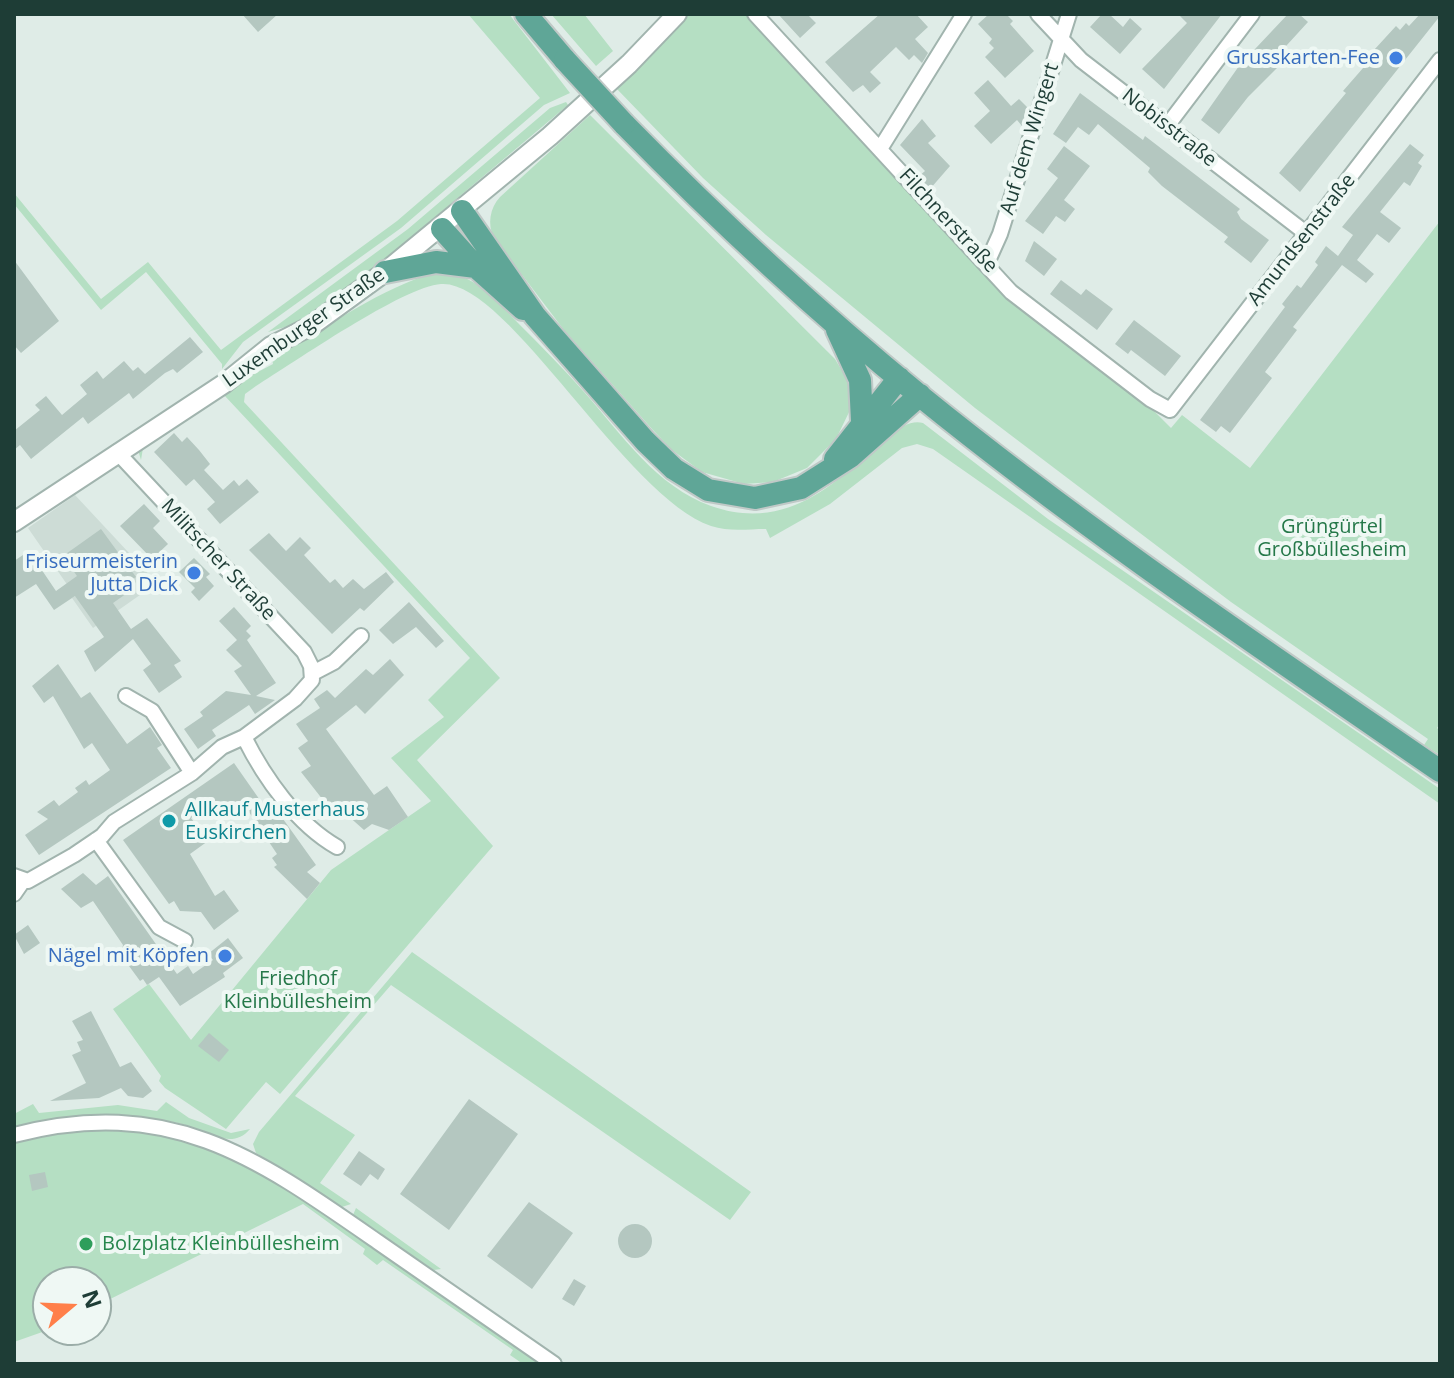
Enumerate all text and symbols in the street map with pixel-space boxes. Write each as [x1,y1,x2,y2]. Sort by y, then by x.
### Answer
place label: Grusskarten-Fee [1226,46,1380,70]
marker: Grusskarten-Fee [1387,49,1405,67]
street label: Auf dem Wingert [996,60,1064,218]
street label: Nobisstraße [1117,84,1221,172]
street label: Filchnerstraße [894,164,1002,278]
street label: Amundsenstraße [1243,169,1361,311]
street label: Luxemburger Straße [218,263,390,393]
street label: Militscher Straße [156,494,280,626]
park label: Grüngürtel Großbüllesheim [1257,515,1407,562]
place label: Friseurmeisterin Jutta Dick [25,550,178,597]
marker: Friseurmeisterin Jutta Dick [185,564,203,582]
place label: Allkauf Musterhaus Euskirchen [185,798,365,845]
marker: Allkauf Musterhaus Euskirchen [160,812,178,830]
place label: Nägel mit Köpfen [48,944,209,968]
marker: Nägel mit Köpfen [216,947,234,965]
park label: Friedhof Kleinbüllesheim [224,967,372,1014]
place label: Bolzplatz Kleinbüllesheim [102,1232,340,1256]
marker: Bolzplatz Kleinbüllesheim [77,1235,95,1253]
north arrow [32,1266,112,1346]
text: N [76,1285,110,1312]

